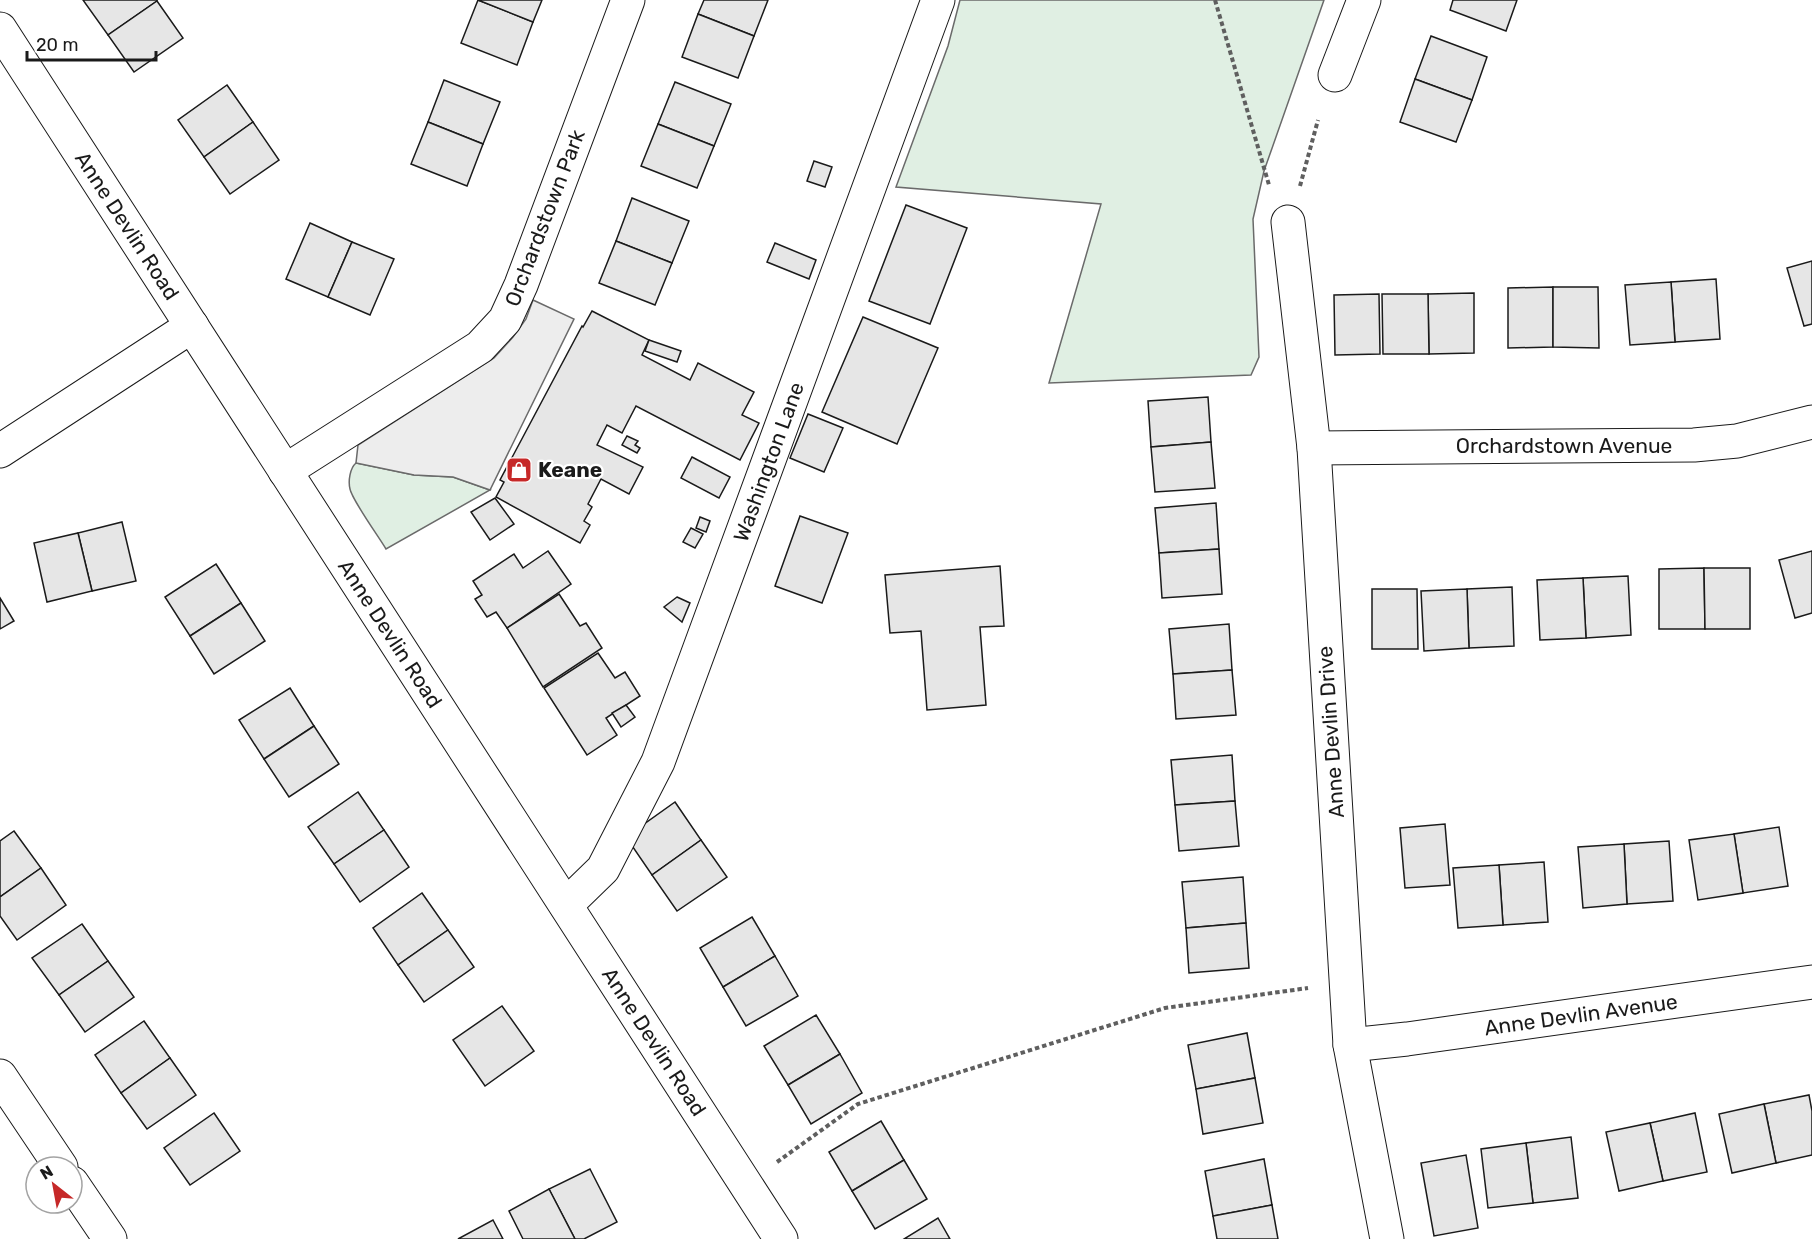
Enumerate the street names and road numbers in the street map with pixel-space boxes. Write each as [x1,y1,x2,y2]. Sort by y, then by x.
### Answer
street label: Orchardstown Park [499,126,590,310]
street label: Anne Devlin Road [70,147,185,305]
street label: Washington Lane [728,379,809,545]
street label: Orchardstown Avenue [1456,433,1672,458]
street label: Anne Devlin Road [333,555,448,713]
street label: Anne Devlin Drive [1312,645,1349,819]
street label: Anne Devlin Road [597,963,712,1121]
street label: Anne Devlin Avenue [1483,989,1679,1040]

